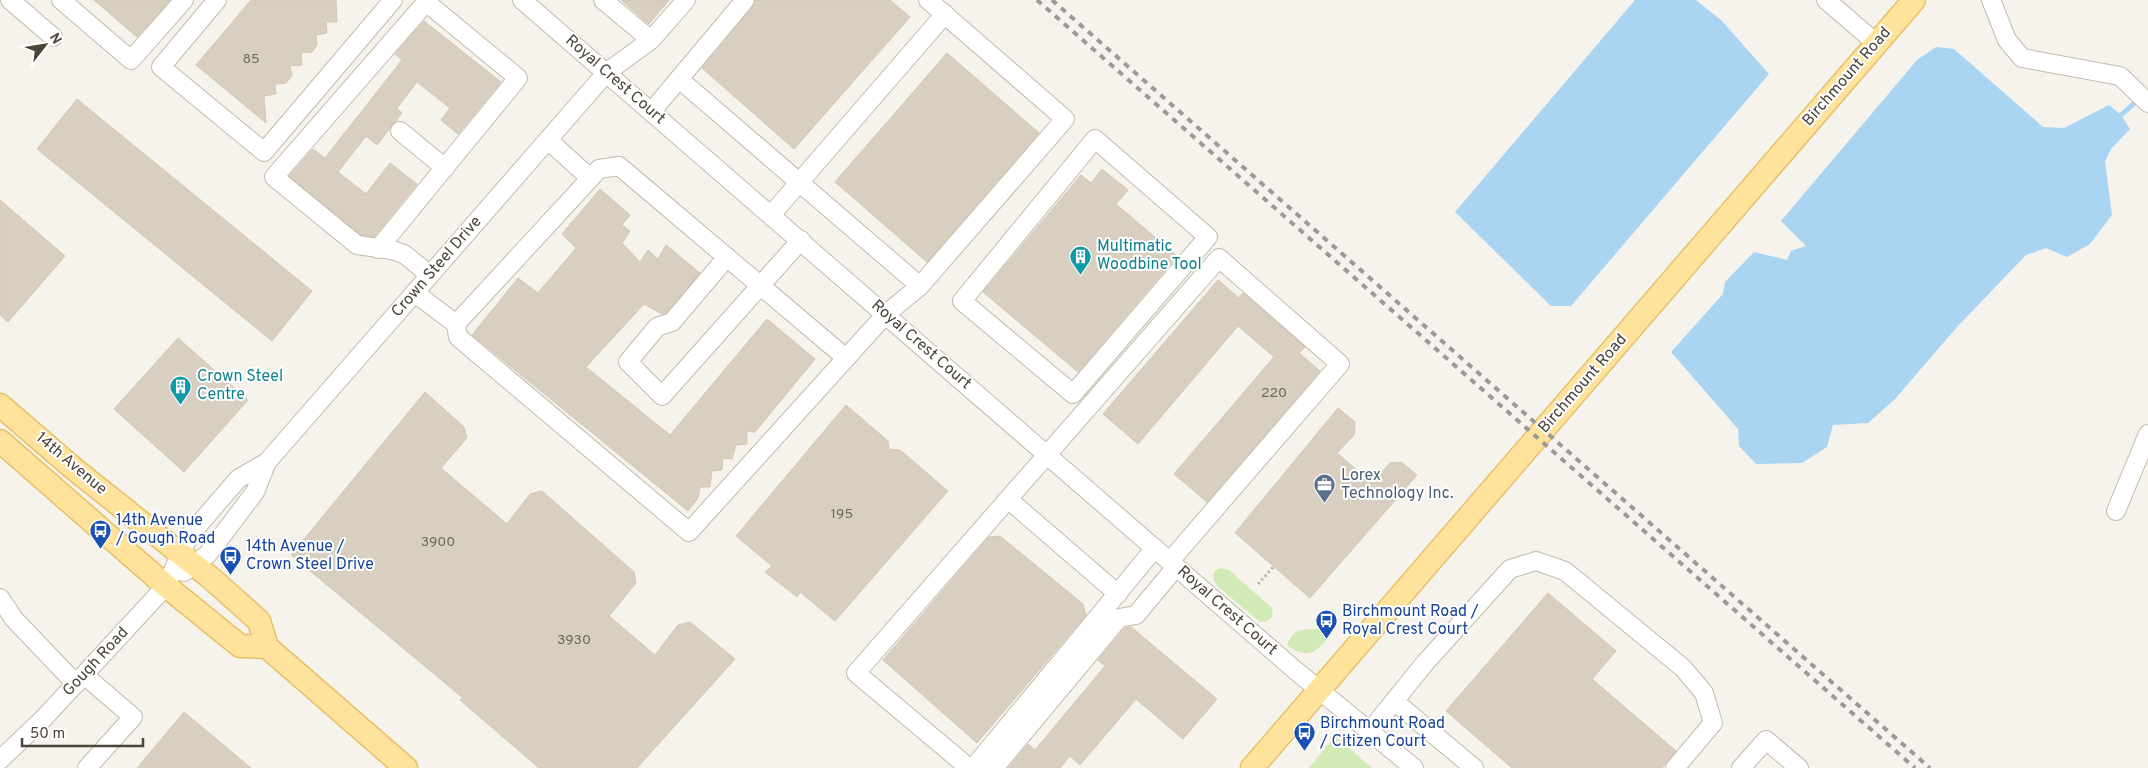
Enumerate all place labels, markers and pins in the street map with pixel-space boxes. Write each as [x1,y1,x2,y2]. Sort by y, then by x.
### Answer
place label: Multimatic Woodbine Tool [1097,237,1202,275]
building icon: Multimatic Woodbine Tool [1069,244,1093,275]
place label: Crown Steel Centre [197,367,283,405]
building icon: Crown Steel Centre [169,374,193,405]
place label: Lorex Technology Inc. [1341,466,1454,504]
office icon: Lorex Technology Inc. [1313,473,1337,504]
place label: 14th Avenue / Gough Road [115,511,215,549]
bus stop icon: 14th Avenue / Gough Road [88,518,112,549]
place label: 14th Avenue / Crown Steel Drive [246,537,374,575]
bus stop icon: 14th Avenue / Crown Steel Drive [218,544,242,575]
place label: Birchmount Road / Royal Crest Court [1342,602,1479,640]
bus stop icon: Birchmount Road / Royal Crest Court [1314,609,1338,640]
place label: Birchmount Road / Citizen Court [1319,714,1445,752]
bus stop icon: Birchmount Road / Citizen Court [1292,721,1316,752]

